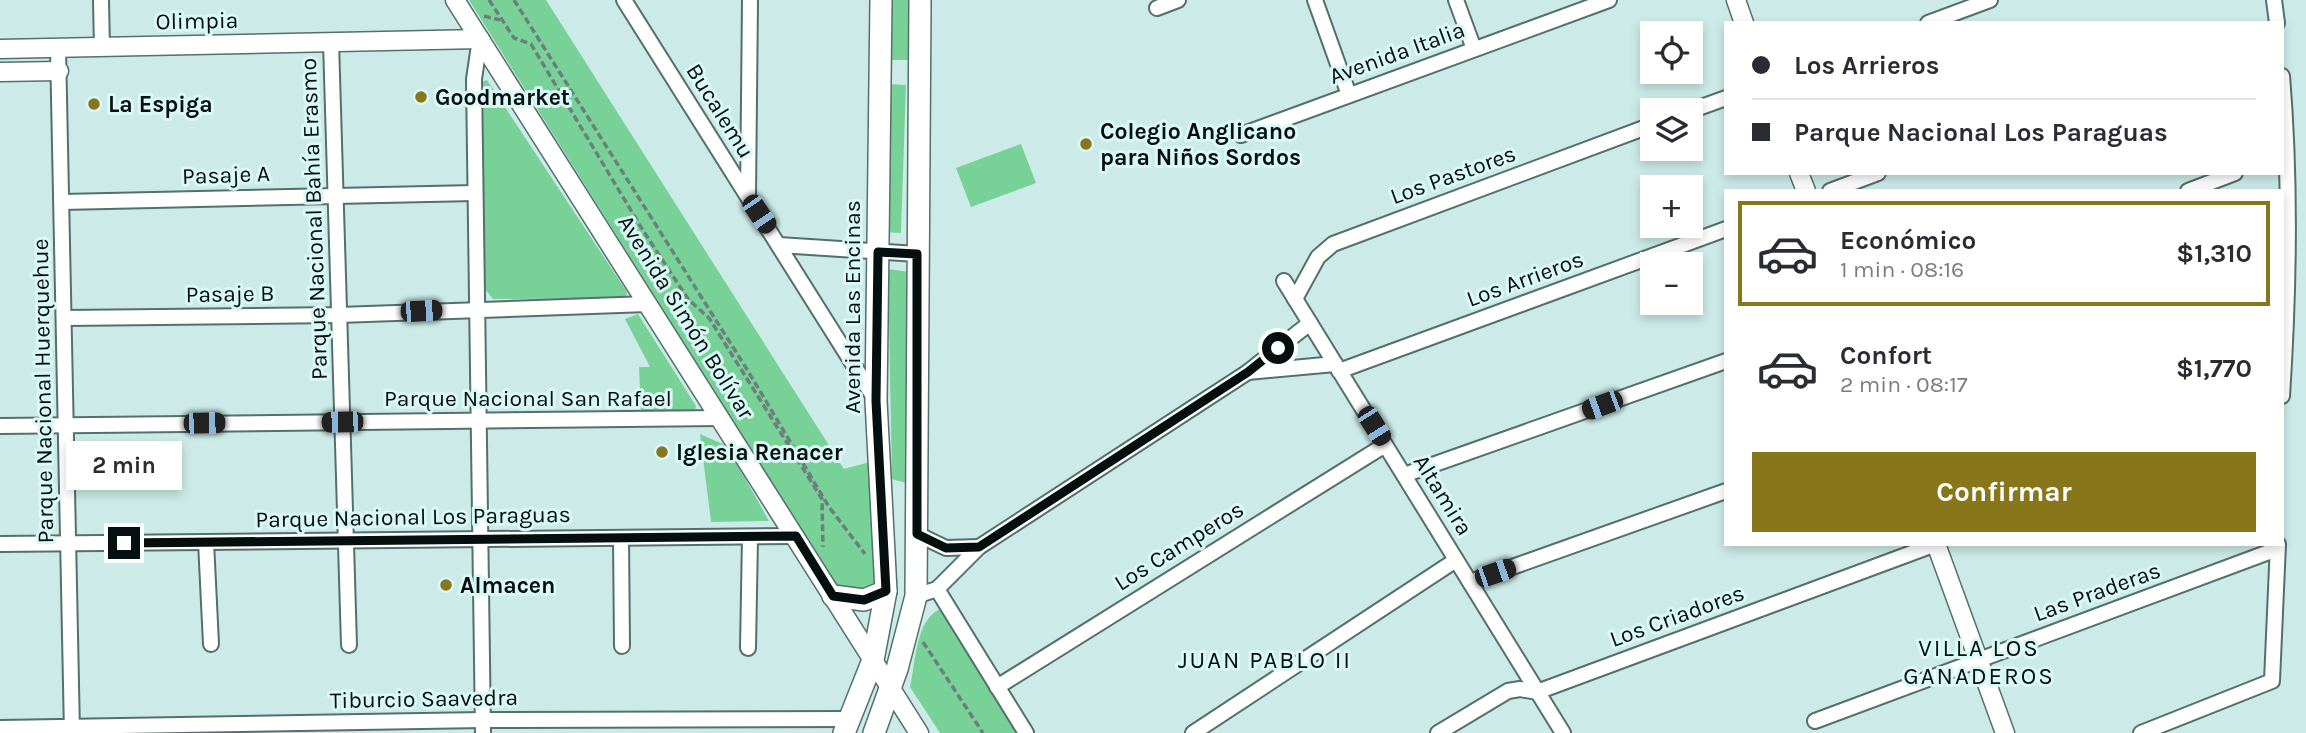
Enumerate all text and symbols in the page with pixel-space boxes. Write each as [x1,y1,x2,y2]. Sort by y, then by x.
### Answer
street label: Olimpia [155,7,239,35]
street label: Avenida Italia [1326,16,1468,90]
map controls [1640,21,1703,315]
button: locate [1640,21,1703,84]
text: Los Arrieros [1794,50,1939,81]
street label: Parque Nacional Bahía Erasmo [295,57,333,381]
street label: Bucalemu [680,59,760,163]
place label: Goodmarket [435,84,570,111]
marker: Goodmarket [413,89,429,105]
place label: La Espiga [108,91,213,118]
marker: La Espiga [86,96,102,112]
button: layers [1640,98,1703,161]
text: Parque Nacional Los Paraguas [1794,117,2168,148]
place label: Colegio Anglicano para Niños Sordos [1100,118,1301,171]
marker: Colegio Anglicano para Niños Sordos [1078,136,1094,152]
street label: Los Pastores [1386,140,1520,210]
street label: Pasaje A [182,160,270,190]
button: + [1640,175,1703,238]
car [739,191,780,237]
street label: Avenida Las Encinas [839,200,866,414]
street label: Avenida Simón Bolívar [612,210,760,425]
icon: car [1756,222,1819,285]
text: Económico [1840,225,1976,256]
street label: Parque Nacional Huerquehue [27,238,59,544]
text: $1,310 [2176,238,2252,269]
street label: Los Arrieros [1463,245,1587,313]
button: − [1640,252,1703,315]
text: 1 min · 08:16 [1840,256,1964,283]
street label: Pasaje B [185,280,275,308]
car [400,299,443,323]
route start [1262,332,1294,364]
icon: car [1756,337,1819,400]
text: Confort [1840,340,1932,371]
text: $1,770 [2176,353,2252,384]
text: 2 min · 08:17 [1840,371,1968,398]
street label: Parque Nacional San Rafael [384,385,672,412]
car [1579,388,1626,422]
car [1354,403,1395,449]
car [321,411,364,433]
car [183,412,226,434]
place label: Iglesia Renacer [676,439,843,466]
callout: 2 min [66,442,182,490]
marker: Iglesia Renacer [654,444,670,460]
street label: Altamira [1408,450,1478,540]
text: 2 min [92,452,156,479]
button: Confirmar [1752,452,2256,532]
street label: Los Camperos [1109,496,1249,596]
street label: Parque Nacional Los Paraguas [255,501,571,533]
route end [108,527,140,559]
car [1472,556,1519,590]
street label: Las Praderas [2030,557,2164,627]
place label: Almacen [460,572,555,599]
marker: Almacen [438,577,454,593]
street label: Los Criadores [1606,579,1748,653]
district label: VILLA LOS GANADEROS [1903,634,2055,690]
district label: JUAN PABLO II [1178,646,1352,674]
street label: Tiburcio Saavedra [330,684,518,714]

